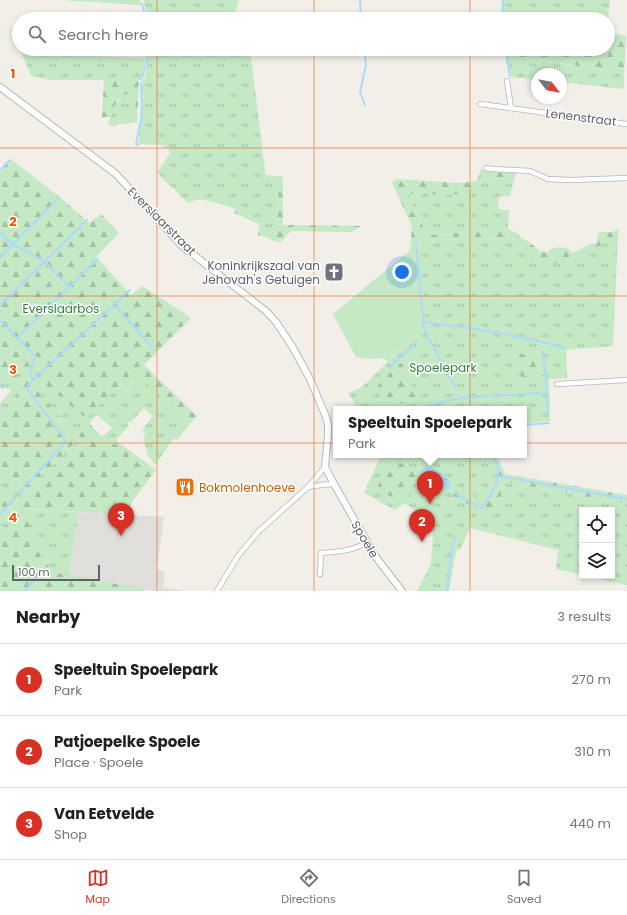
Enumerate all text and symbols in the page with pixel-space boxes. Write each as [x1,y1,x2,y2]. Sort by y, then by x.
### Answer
search box [12,12,615,56]
icon: search [26,23,48,45]
text: Search here [58,24,148,45]
text: 1 [11,64,15,83]
north arrow [531,68,567,104]
street label: Lenenstraat [545,104,617,130]
street label: Everslaarstraat [124,183,200,259]
text: 2 [9,212,17,231]
place label: Koninkrijkszaal van Jehovah's Getuigen [202,257,320,288]
church icon: Koninkrijkszaal van Jehovah's Getuigen [323,261,345,283]
your location [392,262,412,282]
park label: Everslaarbos [23,300,99,317]
park label: Spoelepark [409,359,478,376]
text: 3 [9,360,17,379]
popup [333,406,527,458]
text: Speeltuin Spoelepark [348,412,512,433]
text: Park [348,434,376,453]
pin: 1 [417,471,443,504]
restaurant icon: Bokmolenhoeve [174,476,196,498]
place label: Bokmolenhoeve [199,479,295,496]
pin: 3 [108,503,134,536]
map controls [579,507,615,579]
button: locate [579,507,615,543]
text: 4 [9,508,18,527]
pin: 2 [409,509,435,542]
street label: Spoele [347,517,383,561]
button: layers [579,543,615,579]
scale bar [12,563,100,582]
text: 100 m [18,564,50,580]
text: Nearby [16,605,80,629]
text: 3 results [557,607,611,626]
text: Speeltuin Spoelepark [54,659,218,680]
text: 1 [27,670,31,689]
text: 270 m [571,670,611,689]
text: Park [54,681,82,700]
text: Patjoepelke Spoele [54,731,200,752]
text: 2 [25,742,33,761]
text: 310 m [574,742,611,761]
text: Place · Spoele [54,753,143,772]
text: Van Eetvelde [54,803,154,824]
text: 3 [25,814,33,833]
text: 440 m [570,814,611,833]
text: Shop [54,825,87,844]
tab: Map [86,867,110,908]
tab: Directions [281,867,336,908]
tab: Saved [507,867,541,908]

